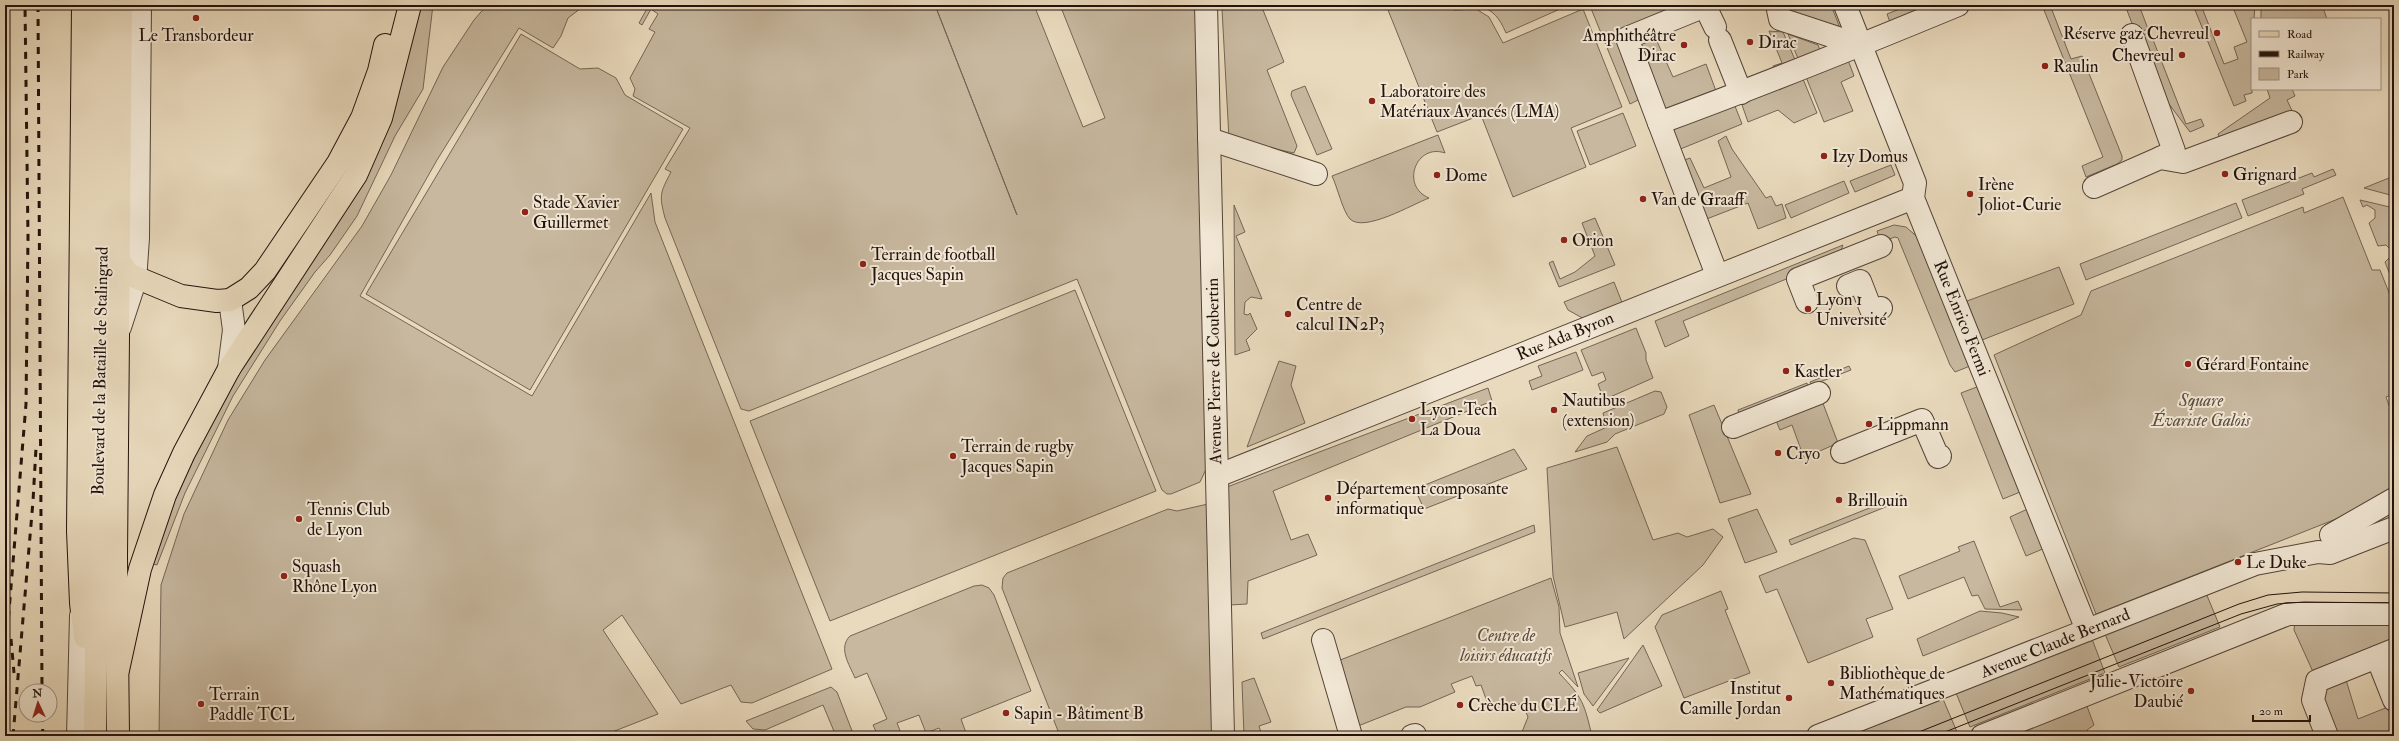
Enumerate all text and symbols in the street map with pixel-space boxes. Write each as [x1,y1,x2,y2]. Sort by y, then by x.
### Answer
marker: Le Transbordeur [191,13,201,23]
legend [2251,18,2381,90]
place label: Réserve gaz Chevreul [2063,23,2210,44]
place label: Le Transbordeur [138,25,254,46]
place label: Amphithéâtre Dirac [1582,25,1676,66]
text: Road [2287,27,2312,42]
marker: Réserve gaz Chevreul [2212,28,2222,38]
place label: Dirac [1758,32,1797,53]
marker: Dirac [1745,37,1755,47]
marker: Amphithéâtre Dirac [1679,40,1689,50]
place label: Chevreul [2112,45,2175,66]
text: Railway [2287,47,2325,62]
marker: Chevreul [2177,50,2187,60]
place label: Raulin [2053,56,2099,77]
marker: Raulin [2040,61,2050,71]
text: Park [2287,67,2309,82]
place label: Laboratoire des Matériaux Avancés (LMA) [1380,81,1559,122]
marker: Laboratoire des Matériaux Avancés (LMA) [1367,96,1377,106]
place label: Izy Domus [1832,146,1908,168]
marker: Izy Domus [1819,151,1829,161]
place label: Grignard [2233,164,2297,185]
place label: Dome [1445,165,1487,186]
marker: Grignard [2220,169,2230,179]
marker: Dome [1432,170,1442,180]
place label: Irène Joliot-Curie [1977,174,2061,216]
place label: Van de Graaff [1651,189,1748,210]
marker: Irène Joliot-Curie [1965,189,1975,199]
place label: Stade Xavier Guillermet [533,192,620,233]
marker: Van de Graaff [1638,194,1648,204]
marker: Stade Xavier Guillermet [520,207,530,217]
place label: Orion [1572,230,1614,251]
marker: Orion [1559,235,1569,245]
place label: Terrain de football Jacques Sapin [870,244,996,286]
street label: Boulevard de la Bataille de Stalingrad [87,246,113,496]
street label: Rue Enrico Fermi [1929,257,1995,379]
marker: Terrain de football Jacques Sapin [858,259,868,269]
street label: Avenue Pierre de Coubertin [1202,277,1226,465]
place label: Lyon 1 Université [1816,289,1887,330]
place label: Centre de calcul IN2P3 [1296,294,1385,335]
marker: Lyon 1 Université [1803,304,1813,314]
street label: Rue Ada Byron [1513,307,1617,366]
marker: Centre de calcul IN2P3 [1283,309,1293,319]
place label: Gérard Fontaine [2196,354,2309,375]
marker: Gérard Fontaine [2183,359,2193,369]
place label: Kastler [1794,361,1843,382]
marker: Kastler [1781,366,1791,376]
place label: Nautibus (extension) [1562,390,1635,431]
park label: Square Évariste Galois [2151,390,2251,431]
place label: Lyon-Tech La Doua [1420,399,1497,440]
marker: Nautibus (extension) [1549,405,1559,415]
marker: Lyon-Tech La Doua [1407,414,1417,424]
place label: Lippmann [1877,414,1949,436]
marker: Lippmann [1864,419,1874,429]
place label: Terrain de rugby Jacques Sapin [960,436,1074,478]
place label: Cryo [1786,443,1820,465]
marker: Cryo [1773,448,1783,458]
marker: Terrain de rugby Jacques Sapin [948,451,958,461]
place label: Département composante informatique [1336,478,1508,519]
place label: Brillouin [1847,490,1908,511]
marker: Département composante informatique [1323,493,1333,503]
marker: Brillouin [1834,495,1844,505]
place label: Tennis Club de Lyon [307,499,390,541]
marker: Tennis Club de Lyon [294,514,304,524]
place label: Le Duke [2246,552,2307,573]
place label: Squash Rhône Lyon [292,556,378,598]
marker: Le Duke [2233,557,2243,567]
marker: Squash Rhône Lyon [279,571,289,581]
street label: Avenue Claude Bernard [1976,603,2133,683]
park label: Centre de loisirs éducatifs [1459,625,1552,666]
place label: Bibliothèque de Mathématiques [1839,663,1945,704]
place label: Julie-Victoire Daubié [2089,671,2184,712]
place label: Institut Camille Jordan [1679,678,1781,720]
marker: Bibliothèque de Mathématiques [1826,678,1836,688]
north arrow [18,683,58,723]
place label: Terrain Paddle TCL [209,684,295,725]
marker: Julie-Victoire Daubié [2186,686,2196,696]
text: N [31,687,44,700]
marker: Institut Camille Jordan [1784,693,1794,703]
place label: Crèche du CLÉ [1468,694,1578,716]
scale bar [2253,697,2310,723]
marker: Terrain Paddle TCL [196,699,206,709]
marker: Crèche du CLÉ [1455,700,1465,710]
place label: Sapin - Bâtiment B [1014,703,1144,725]
text: 20 m [2259,704,2284,719]
marker: Sapin - Bâtiment B [1001,708,1011,718]

